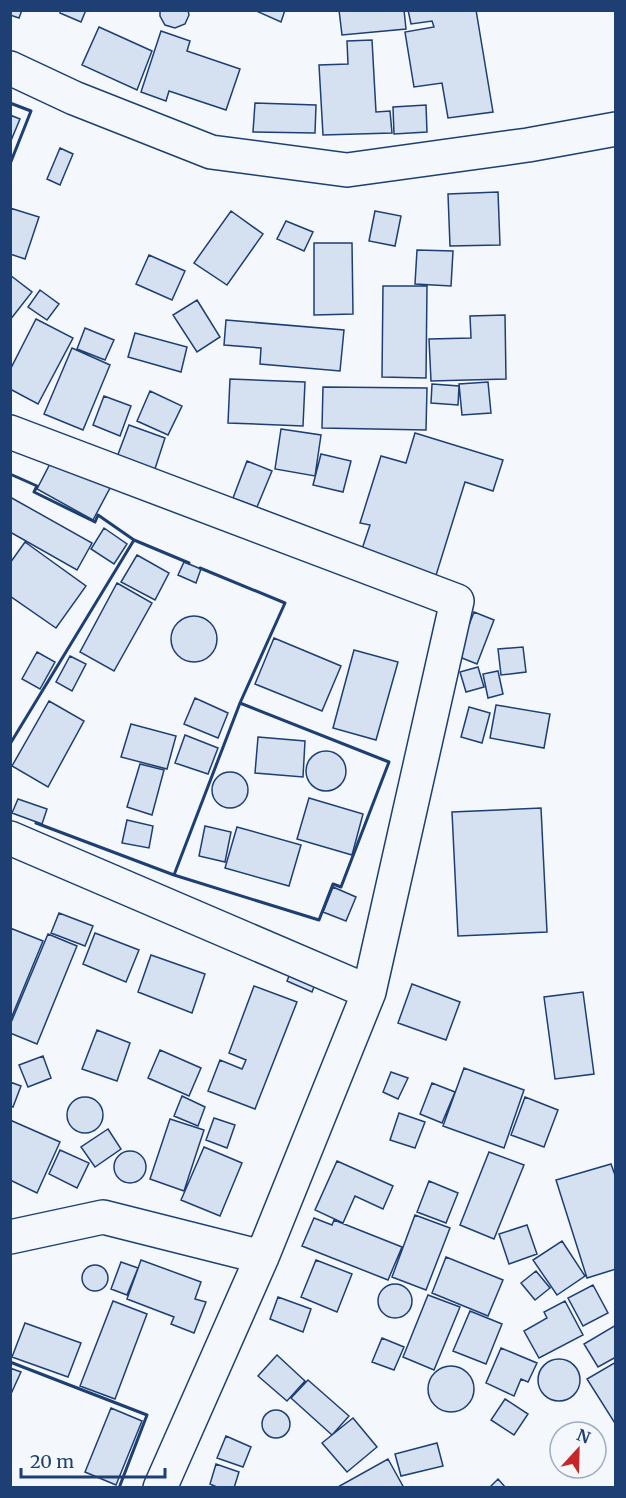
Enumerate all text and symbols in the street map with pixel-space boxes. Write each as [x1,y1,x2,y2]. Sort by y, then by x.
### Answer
north arrow [548,1420,608,1480]
text: N [574,1424,594,1448]
scale bar [21,1441,165,1479]
text: 20 m [30,1450,74,1473]

